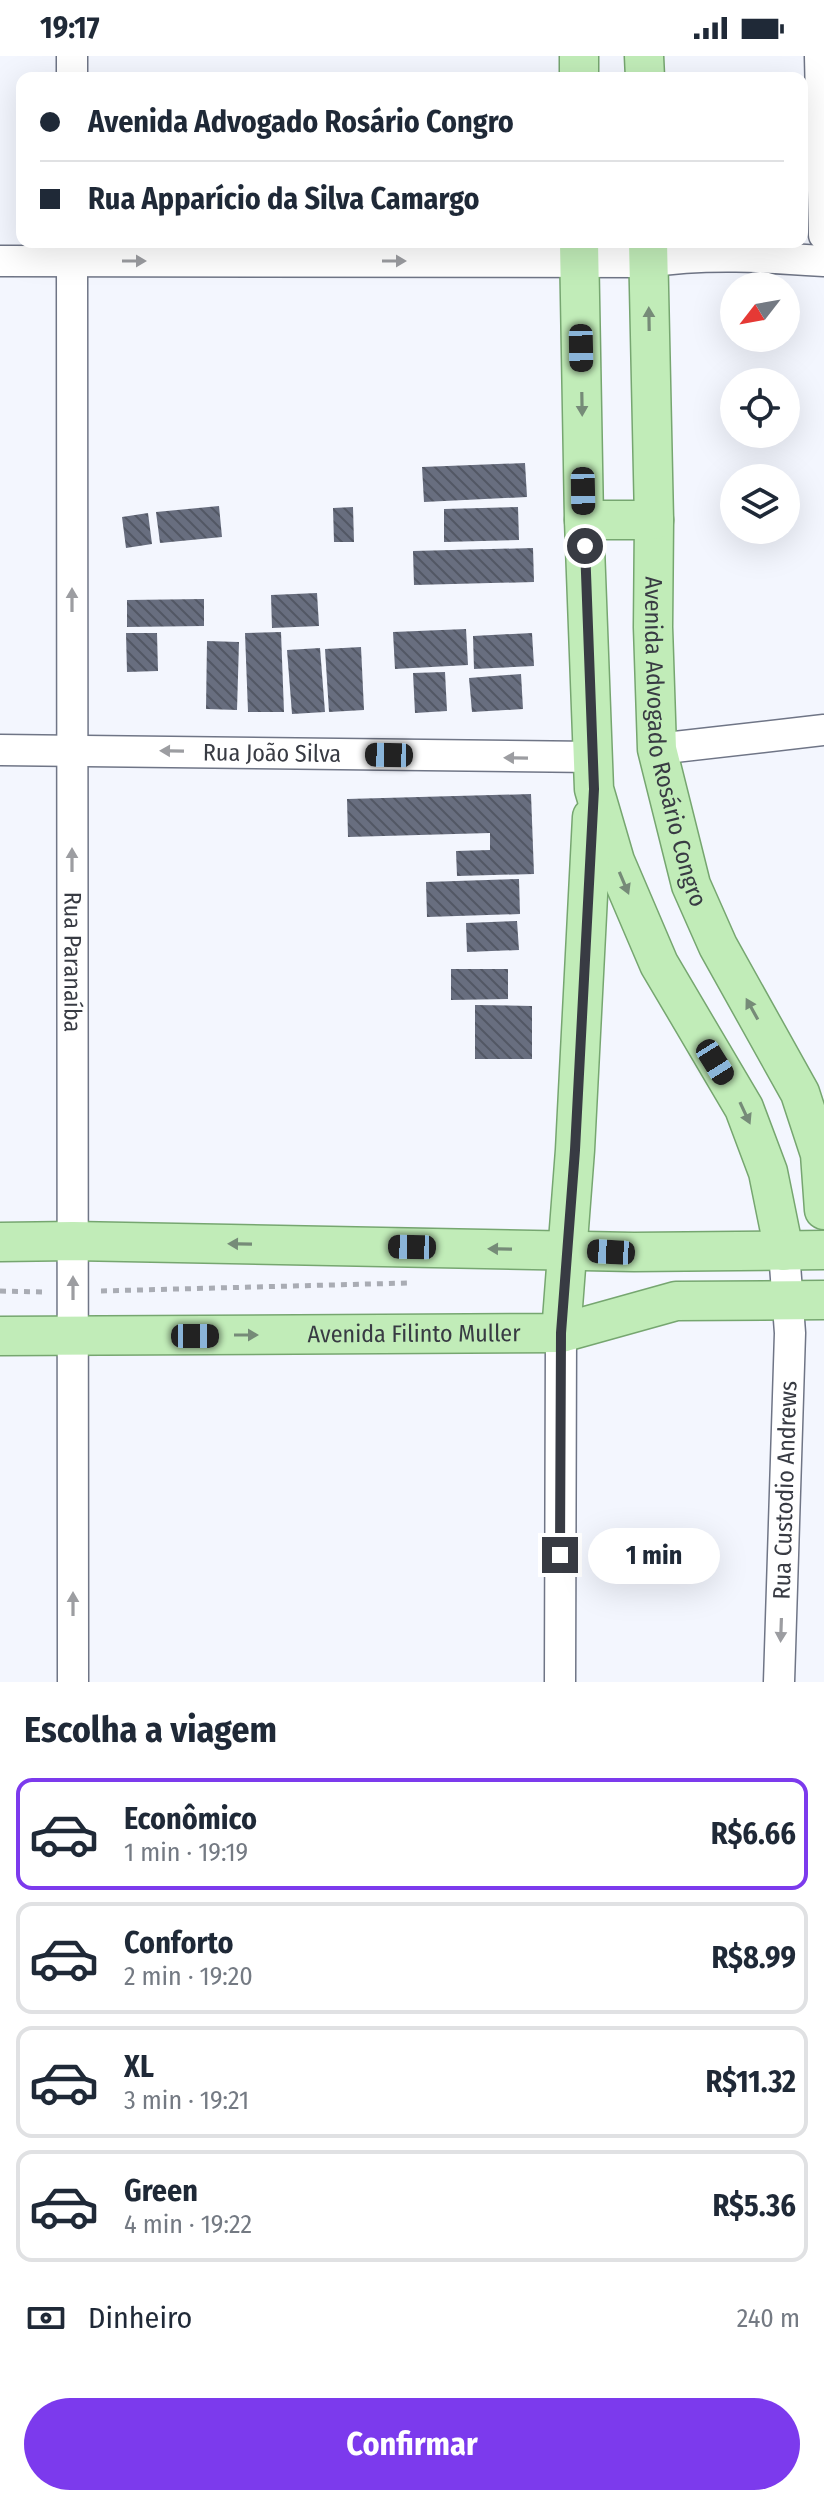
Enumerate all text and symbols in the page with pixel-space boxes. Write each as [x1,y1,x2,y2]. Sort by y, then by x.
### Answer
text: 19:17 [40,10,100,46]
text: Avenida Advogado Rosário Congro [88,104,514,140]
text: Rua Apparício da Silva Camargo [88,181,479,217]
one-way arrow [122,255,147,267]
one-way arrow [382,255,407,267]
north arrow [720,272,800,352]
map controls [720,272,800,544]
one-way arrow [643,306,656,331]
car [569,324,593,372]
button: locate [720,368,800,448]
one-way arrow [576,392,588,417]
button: layers [720,464,800,544]
car [571,467,595,515]
route start [567,528,603,564]
street label: Avenida Advogado Rosário Congro [639,576,713,911]
one-way arrow [66,587,78,612]
street label: Rua João Silva [203,738,341,768]
car [365,743,413,767]
one-way arrow [159,745,184,758]
one-way arrow [503,752,528,764]
one-way arrow [66,847,78,872]
one-way arrow [618,871,631,895]
street label: Rua Paranaíba [58,892,87,1032]
one-way arrow [745,997,759,1020]
car [692,1035,738,1089]
one-way arrow [738,1101,751,1124]
car [388,1235,436,1259]
one-way arrow [227,1238,252,1250]
car [586,1239,636,1265]
one-way arrow [487,1242,512,1255]
one-way arrow [67,1275,79,1300]
street label: Avenida Filinto Muller [307,1319,521,1348]
car [171,1324,219,1348]
one-way arrow [234,1329,259,1341]
street label: Rua Custodio Andrews [768,1380,802,1600]
callout: 1 min [588,1527,720,1583]
route end [542,1537,578,1573]
text: 1 min [626,1540,682,1571]
one-way arrow [67,1591,79,1616]
one-way arrow [774,1618,787,1643]
text: Escolha a viagem [24,1708,277,1752]
icon: car [28,1798,100,1870]
text: Econômico [124,1801,257,1837]
text: R$6.66 [711,1816,796,1852]
text: 1 min · 19:19 [124,1837,248,1868]
icon: car [28,1922,100,1994]
text: Conforto [124,1925,233,1961]
text: R$8.99 [711,1940,796,1976]
text: 2 min · 19:20 [124,1961,253,1992]
icon: car [28,2046,100,2118]
text: XL [124,2049,154,2085]
text: R$11.32 [706,2064,796,2100]
text: 3 min · 19:21 [124,2085,249,2116]
icon: car [28,2170,100,2242]
text: Green [124,2173,198,2209]
text: R$5.36 [713,2188,796,2224]
text: 4 min · 19:22 [124,2209,252,2240]
icon: cash [24,2296,68,2340]
text: Dinheiro [88,2300,192,2336]
text: 240 m [737,2303,800,2334]
button: Confirmar [24,2398,800,2490]

